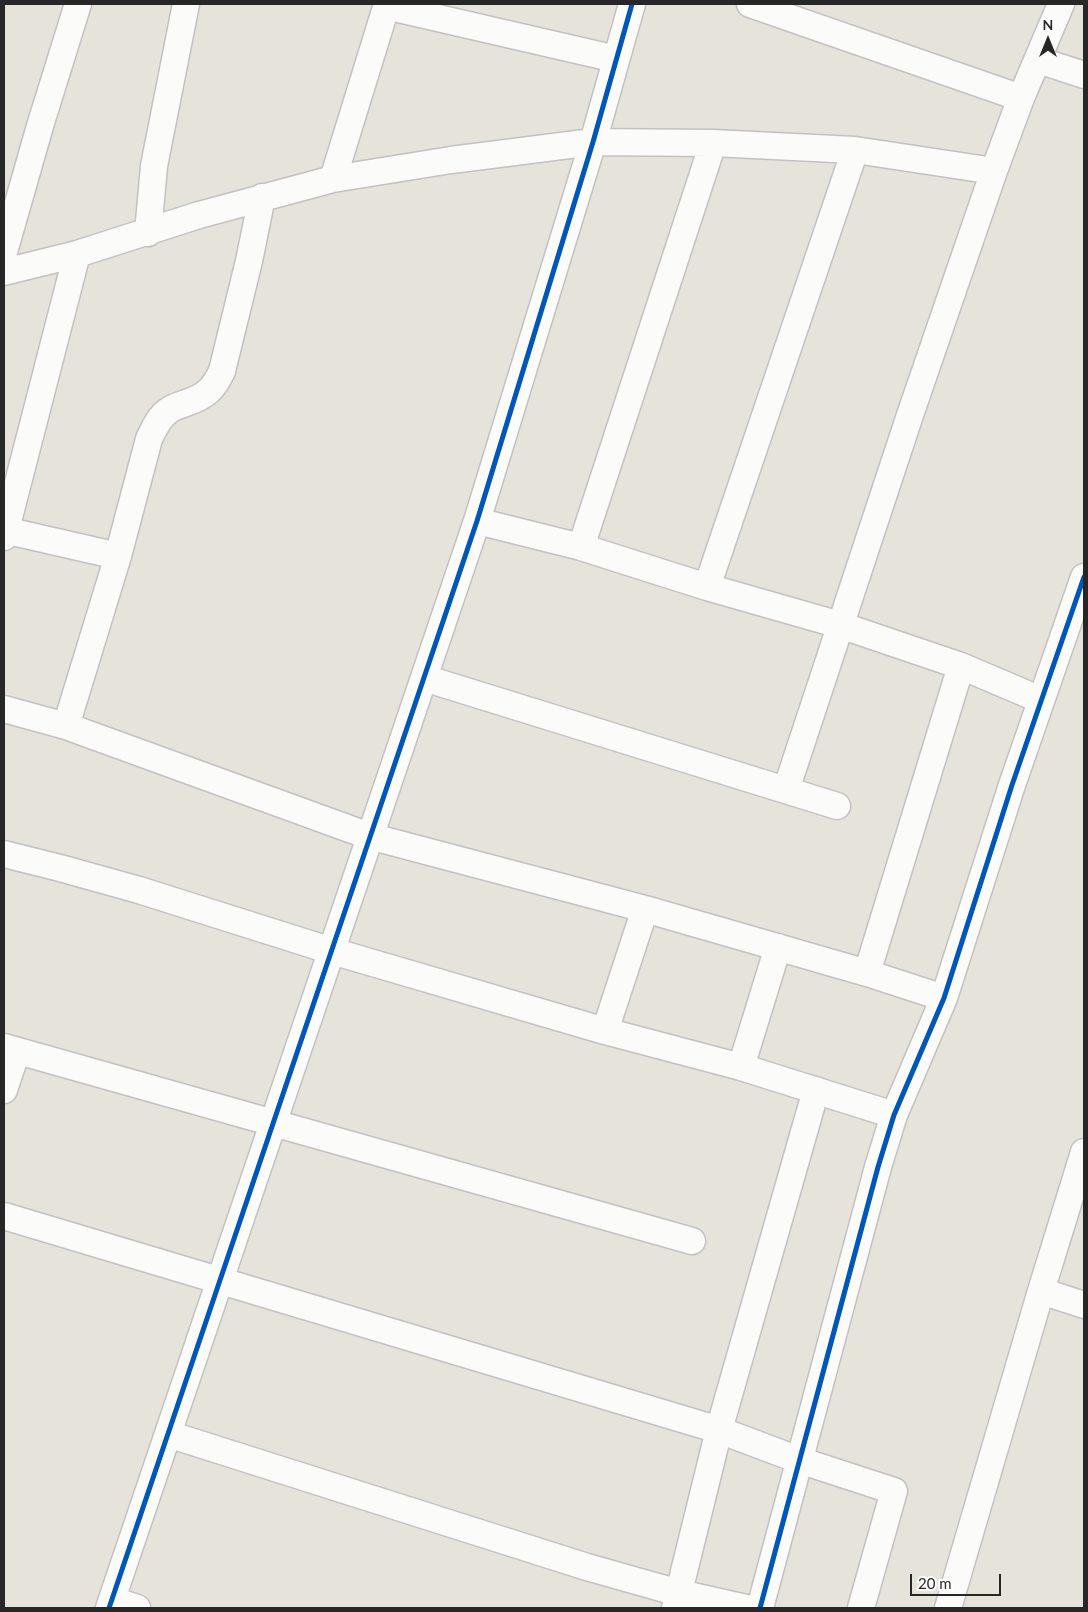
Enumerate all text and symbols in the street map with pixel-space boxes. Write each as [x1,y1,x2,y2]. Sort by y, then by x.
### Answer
north arrow [1023,15,1073,65]
text: N [1043,16,1053,33]
scale bar [913,1564,1004,1596]
text: 20 m [918,1574,952,1592]

